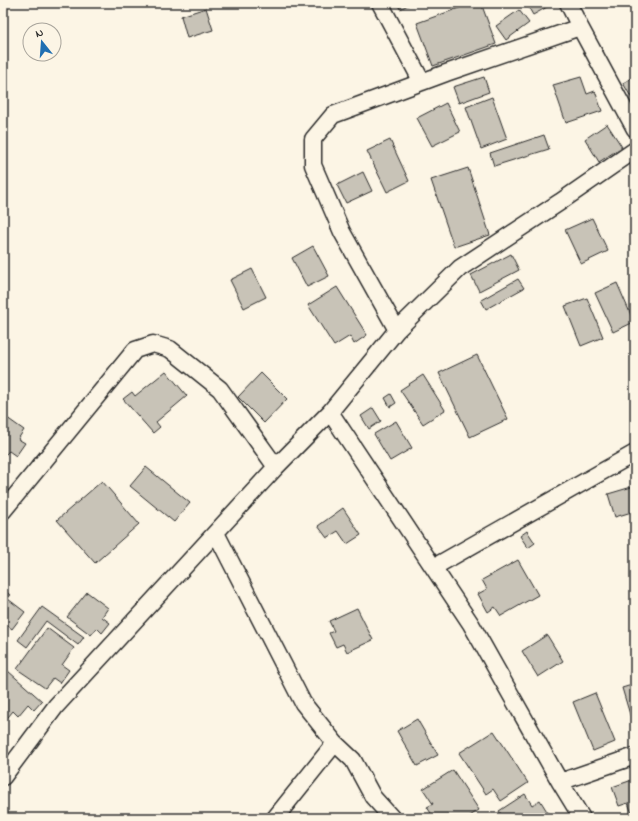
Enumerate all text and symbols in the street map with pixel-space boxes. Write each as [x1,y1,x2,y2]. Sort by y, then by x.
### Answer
north arrow [22,22,62,62]
text: N [33,25,45,42]

